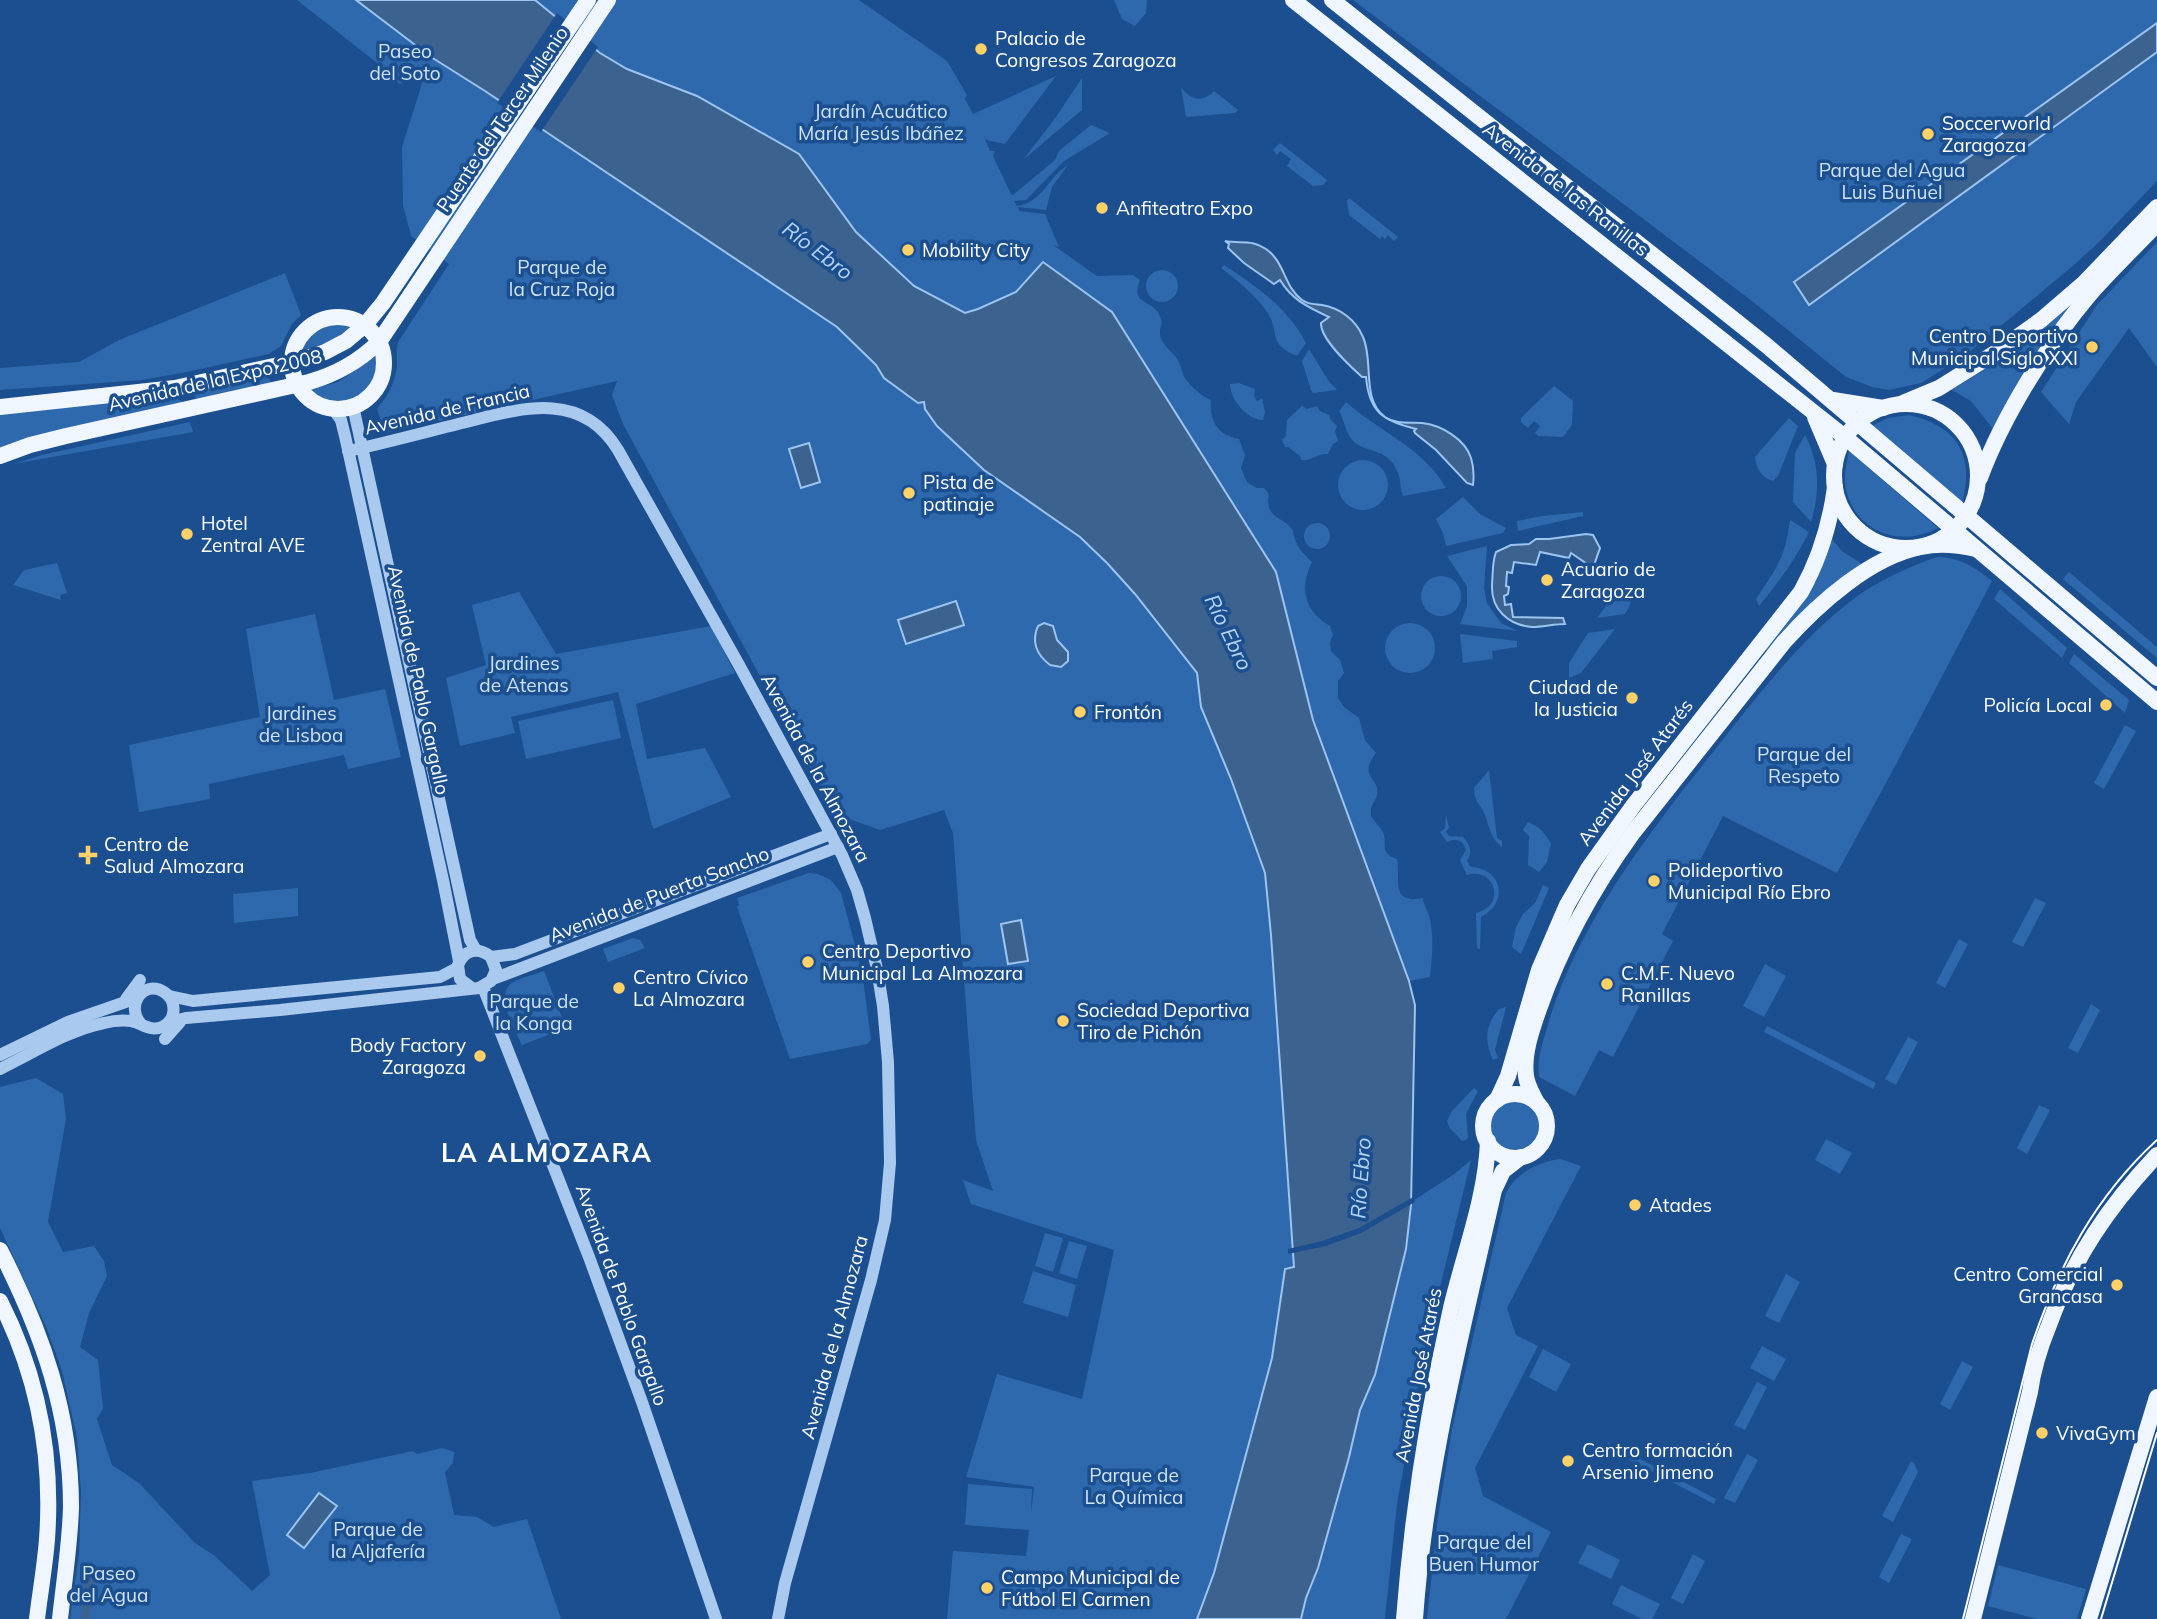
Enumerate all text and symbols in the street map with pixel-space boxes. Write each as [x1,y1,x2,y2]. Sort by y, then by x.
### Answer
street label: Puente del Tercer Milenio [431,22,573,216]
place label: Palacio de Congresos Zaragoza [995,26,1177,72]
park label: Paseo del Soto [369,39,441,85]
marker: Palacio de Congresos Zaragoza [973,41,989,57]
park label: Jardín Acuático María Jesús Ibáñez [798,99,964,145]
place label: Soccerworld Zaragoza [1942,111,2051,157]
street label: Avenida de las Ranillas [1478,117,1654,261]
marker: Soccerworld Zaragoza [1920,126,1936,142]
park label: Parque del Agua Luis Buñuel [1819,158,1965,204]
place label: Anfiteatro Expo [1116,196,1253,220]
marker: Anfiteatro Expo [1094,200,1110,216]
water label: Río Ebro [778,215,858,285]
place label: Mobility City [922,238,1030,262]
marker: Mobility City [900,242,916,258]
park label: Parque de la Cruz Roja [509,255,615,301]
place label: Centro Deportivo Municipal Siglo XXI [1911,324,2078,370]
marker: Centro Deportivo Municipal Siglo XXI [2084,339,2100,355]
street label: Avenida de la Expo 2008 [106,344,324,416]
street label: Avenida de Francia [362,378,532,440]
place label: Pista de patinaje [923,470,994,516]
marker: Pista de patinaje [901,485,917,501]
place label: Hotel Zentral AVE [201,511,305,557]
marker: Hotel Zentral AVE [179,526,195,542]
place label: Acuario de Zaragoza [1561,557,1656,603]
street label: Avenida de Pablo Gargallo [383,563,455,797]
marker: Acuario de Zaragoza [1539,572,1555,588]
water label: Río Ebro [1199,590,1259,674]
park label: Jardines de Atenas [479,651,569,697]
street label: Avenida de la Almozara [756,670,876,866]
place label: Ciudad de la Justicia [1529,675,1618,721]
marker: Ciudad de la Justicia [1624,690,1640,706]
place label: Policía Local [1984,693,2092,717]
street label: Avenida José Atarés [1572,694,1698,850]
marker: Policía Local [2098,697,2114,713]
place label: Frontón [1094,700,1162,724]
park label: Jardines de Lisboa [259,701,343,747]
marker: Frontón [1072,704,1088,720]
park label: Parque del Respeto [1757,742,1851,788]
place label: Centro de Salud Almozara [104,832,244,878]
street label: Avenida de Puerta Sancho [546,841,772,947]
marker: Centro de Salud Almozara [78,845,98,865]
place label: Polideportivo Municipal Río Ebro [1668,858,1831,904]
marker: Polideportivo Municipal Río Ebro [1646,873,1662,889]
place label: Centro Deportivo Municipal La Almozara [822,939,1023,985]
marker: Centro Deportivo Municipal La Almozara [800,954,816,970]
place label: C.M.F. Nuevo Ranillas [1621,961,1735,1007]
place label: Centro Cívico La Almozara [633,965,748,1011]
marker: C.M.F. Nuevo Ranillas [1599,976,1615,992]
marker: Centro Cívico La Almozara [611,980,627,996]
park label: Parque de la Konga [489,989,579,1035]
place label: Sociedad Deportiva Tiro de Pichón [1077,998,1250,1044]
marker: Sociedad Deportiva Tiro de Pichón [1055,1013,1071,1029]
place label: Body Factory Zaragoza [350,1033,466,1079]
marker: Body Factory Zaragoza [472,1048,488,1064]
district label: LA ALMOZARA [441,1136,653,1169]
water label: Río Ebro [1344,1136,1376,1220]
street label: Avenida de Pablo Gargallo [571,1181,673,1409]
place label: Atades [1649,1193,1712,1217]
marker: Atades [1627,1197,1643,1213]
street label: Avenida de la Almozara [795,1232,873,1442]
place label: Centro Comercial Grancasa [1953,1262,2103,1308]
marker: Centro Comercial Grancasa [2109,1277,2125,1293]
street label: Avenida José Atarés [1389,1286,1447,1464]
place label: VivaGym [2056,1421,2136,1445]
marker: VivaGym [2034,1425,2050,1441]
place label: Centro formación Arsenio Jimeno [1582,1438,1733,1484]
marker: Centro formación Arsenio Jimeno [1560,1453,1576,1469]
park label: Parque de La Química [1085,1463,1183,1509]
park label: Parque de la Aljafería [331,1517,425,1563]
park label: Parque del Buen Humor [1429,1530,1539,1576]
park label: Paseo del Agua [70,1561,148,1607]
place label: Campo Municipal de Fútbol El Carmen [1001,1565,1180,1611]
marker: Campo Municipal de Fútbol El Carmen [979,1580,995,1596]

